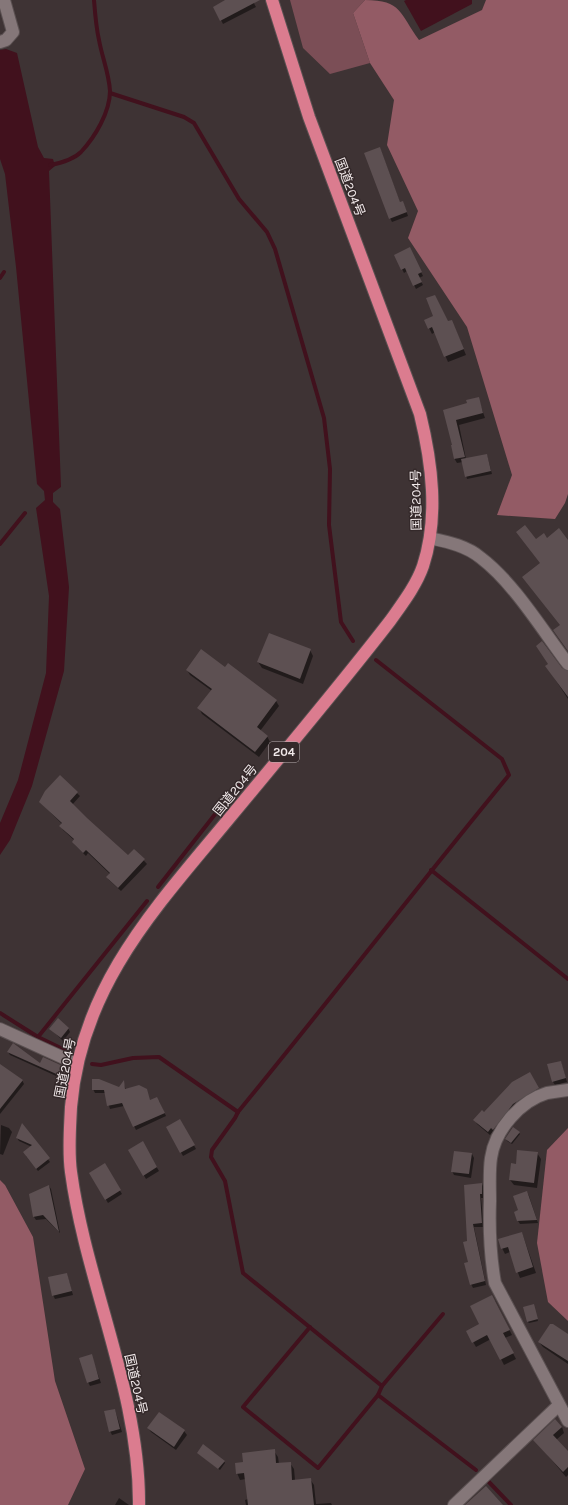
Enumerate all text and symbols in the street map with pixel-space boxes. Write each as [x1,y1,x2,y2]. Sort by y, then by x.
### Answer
street label: 国道204号 [332,156,368,218]
street label: 国道204号 [408,469,424,531]
road number: 204 [269,742,299,762]
street label: 国道204号 [210,761,260,819]
street label: 国道204号 [52,1036,78,1100]
street label: 国道204号 [122,1352,150,1416]

